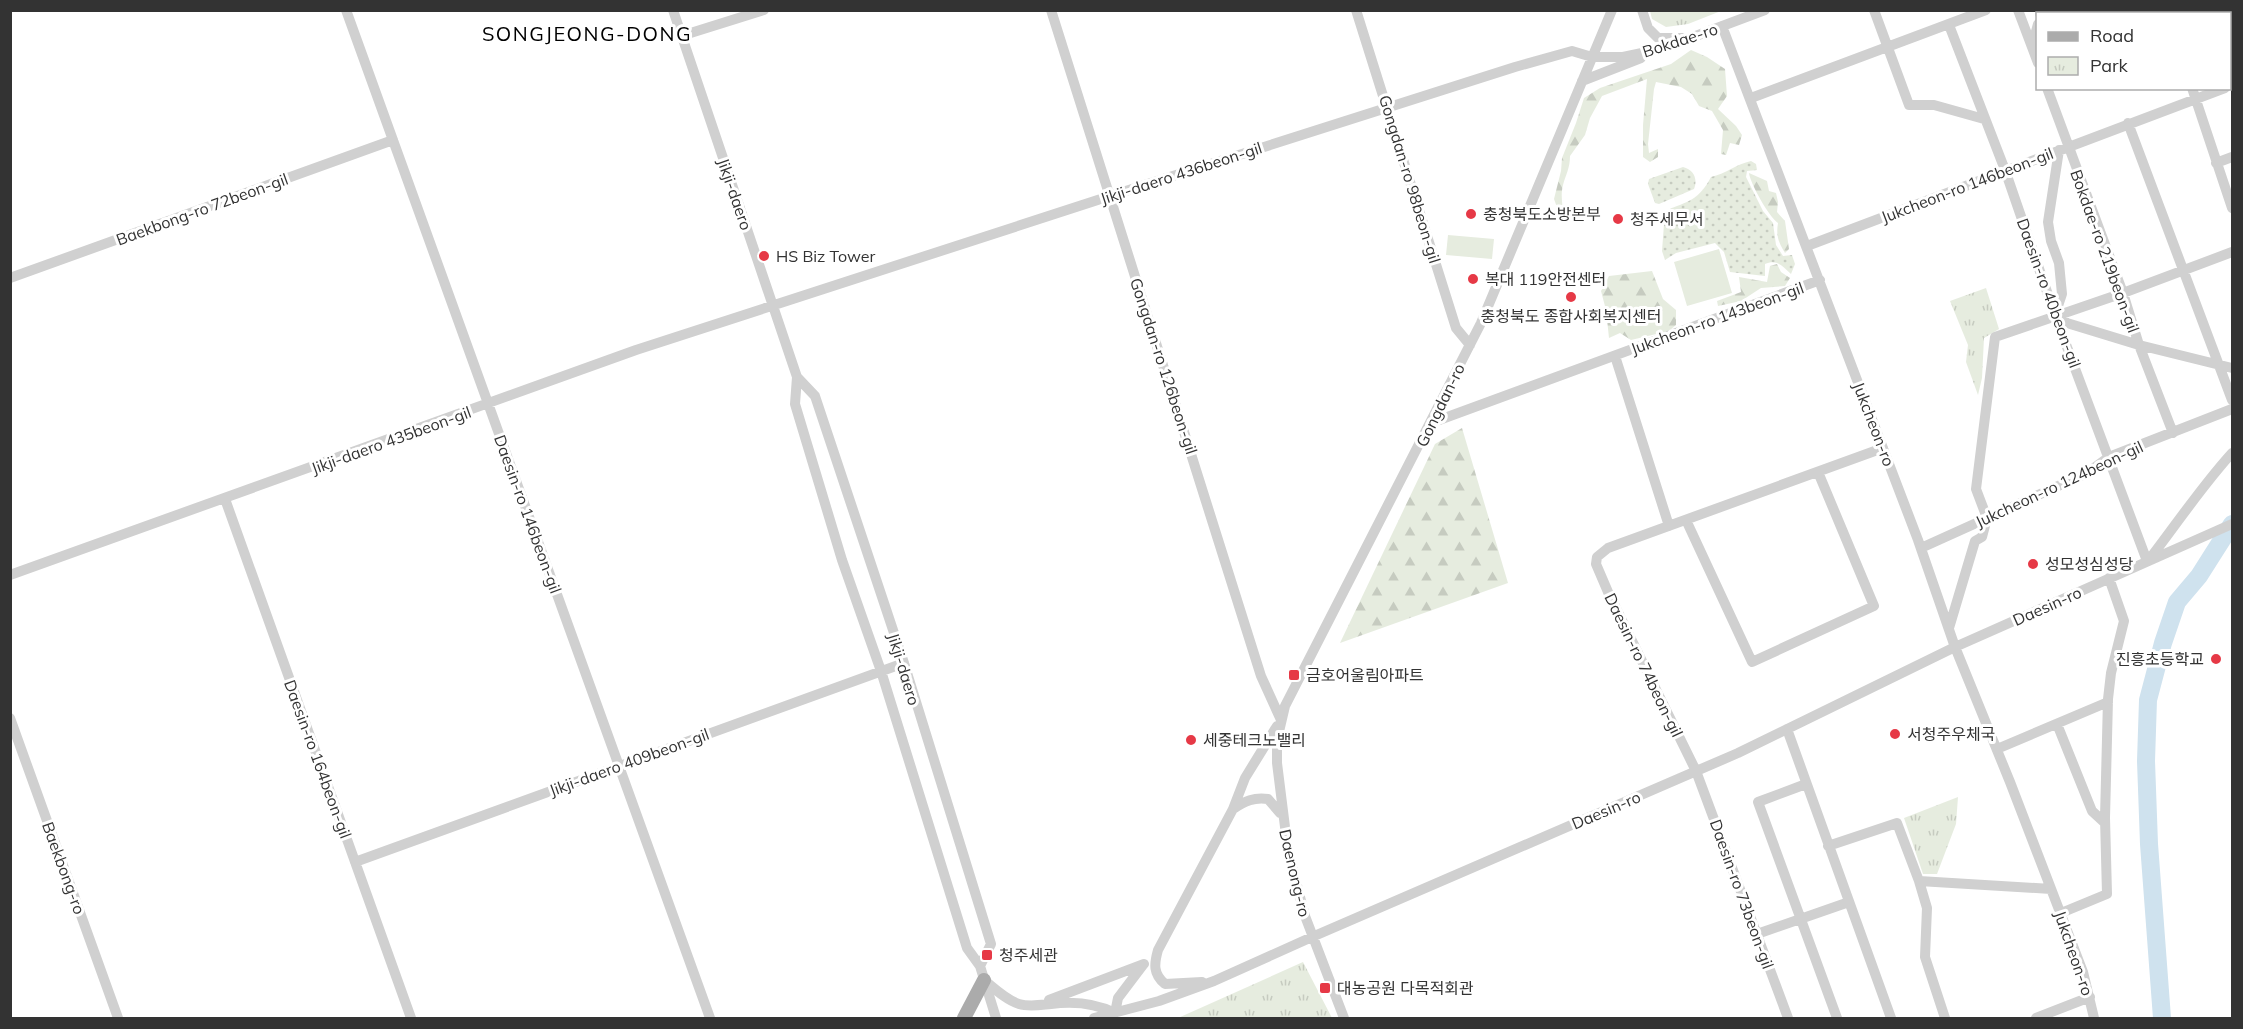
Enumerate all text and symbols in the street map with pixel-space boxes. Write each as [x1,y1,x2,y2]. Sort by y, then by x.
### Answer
legend [2036,12,2231,90]
street label: Bokdae-ro [1640,18,1720,62]
district label: SONGJEONG-DONG [482,21,692,46]
text: Road [2090,24,2134,47]
text: Park [2090,54,2129,77]
street label: Gongdan-ro 98beon-gil [1375,93,1445,265]
street label: Jikji-daero 436beon-gil [1098,137,1264,209]
street label: Jukcheon-ro 146beon-gil [1878,143,2056,227]
street label: Jikji-daero [713,155,757,233]
street label: Bokdae-ro 219beon-gil [2066,167,2144,335]
street label: Baekbong-ro 72beon-gil [113,169,291,249]
place label: 충청북도소방본부 [1483,204,1601,224]
marker: 충청북도소방본부 [1464,207,1478,221]
place label: 청주세무서 [1630,209,1704,229]
marker: 청주세무서 [1611,212,1625,226]
street label: Daesin-ro 40beon-gil [2013,216,2085,370]
place label: HS Biz Tower [776,246,876,266]
marker: HS Biz Tower [757,249,771,263]
place label: 복대 119안전센터 [1485,269,1606,289]
marker: 복대 119안전센터 [1466,272,1480,286]
street label: Gongdan-ro 126beon-gil [1126,275,1202,457]
street label: Jukcheon-ro 143beon-gil [1628,277,1806,359]
marker: 충청북도 종합사회복지센터 [1564,290,1578,304]
place label: 충청북도 종합사회복지센터 [1481,306,1661,326]
street label: Gongdan-ro [1411,360,1469,450]
street label: Jukcheon-ro [1849,379,1899,469]
street label: Jikji-daero 435beon-gil [308,402,474,478]
street label: Daesin-ro 146beon-gil [490,432,566,596]
street label: Jukcheon-ro 124beon-gil [1972,436,2146,532]
place label: 성모성심성당 [2045,554,2134,574]
marker: 성모성심성당 [2026,557,2040,571]
street label: Daesin-ro [2010,582,2084,630]
street label: Daesin-ro 74beon-gil [1600,590,1688,740]
street label: Jikji-daero [884,630,924,708]
place label: 진흥초등학교 [2116,649,2204,669]
marker: 진흥초등학교 [2209,652,2223,666]
place label: 금호어울림아파트 [1306,665,1424,685]
marker: 금호어울림아파트 [1287,668,1301,682]
street label: Daesin-ro 164beon-gil [280,677,356,841]
street label: Jikji-daero 409beon-gil [546,724,712,800]
place label: 서청주우체국 [1907,724,1995,744]
marker: 서청주우체국 [1888,727,1902,741]
place label: 세중테크노밸리 [1203,730,1306,750]
marker: 세중테크노밸리 [1184,733,1198,747]
street label: Daesin-ro [1568,787,1644,833]
street label: Daesin-ro 73beon-gil [1706,817,1778,971]
street label: Baekbong-ro [38,819,90,917]
street label: Daenong-ro [1275,827,1315,919]
street label: Jukcheon-ro [2050,908,2098,998]
place label: 청주세관 [999,945,1058,965]
marker: 청주세관 [980,948,994,962]
place label: 대농공원 다목적회관 [1337,978,1474,998]
marker: 대농공원 다목적회관 [1318,981,1332,995]

